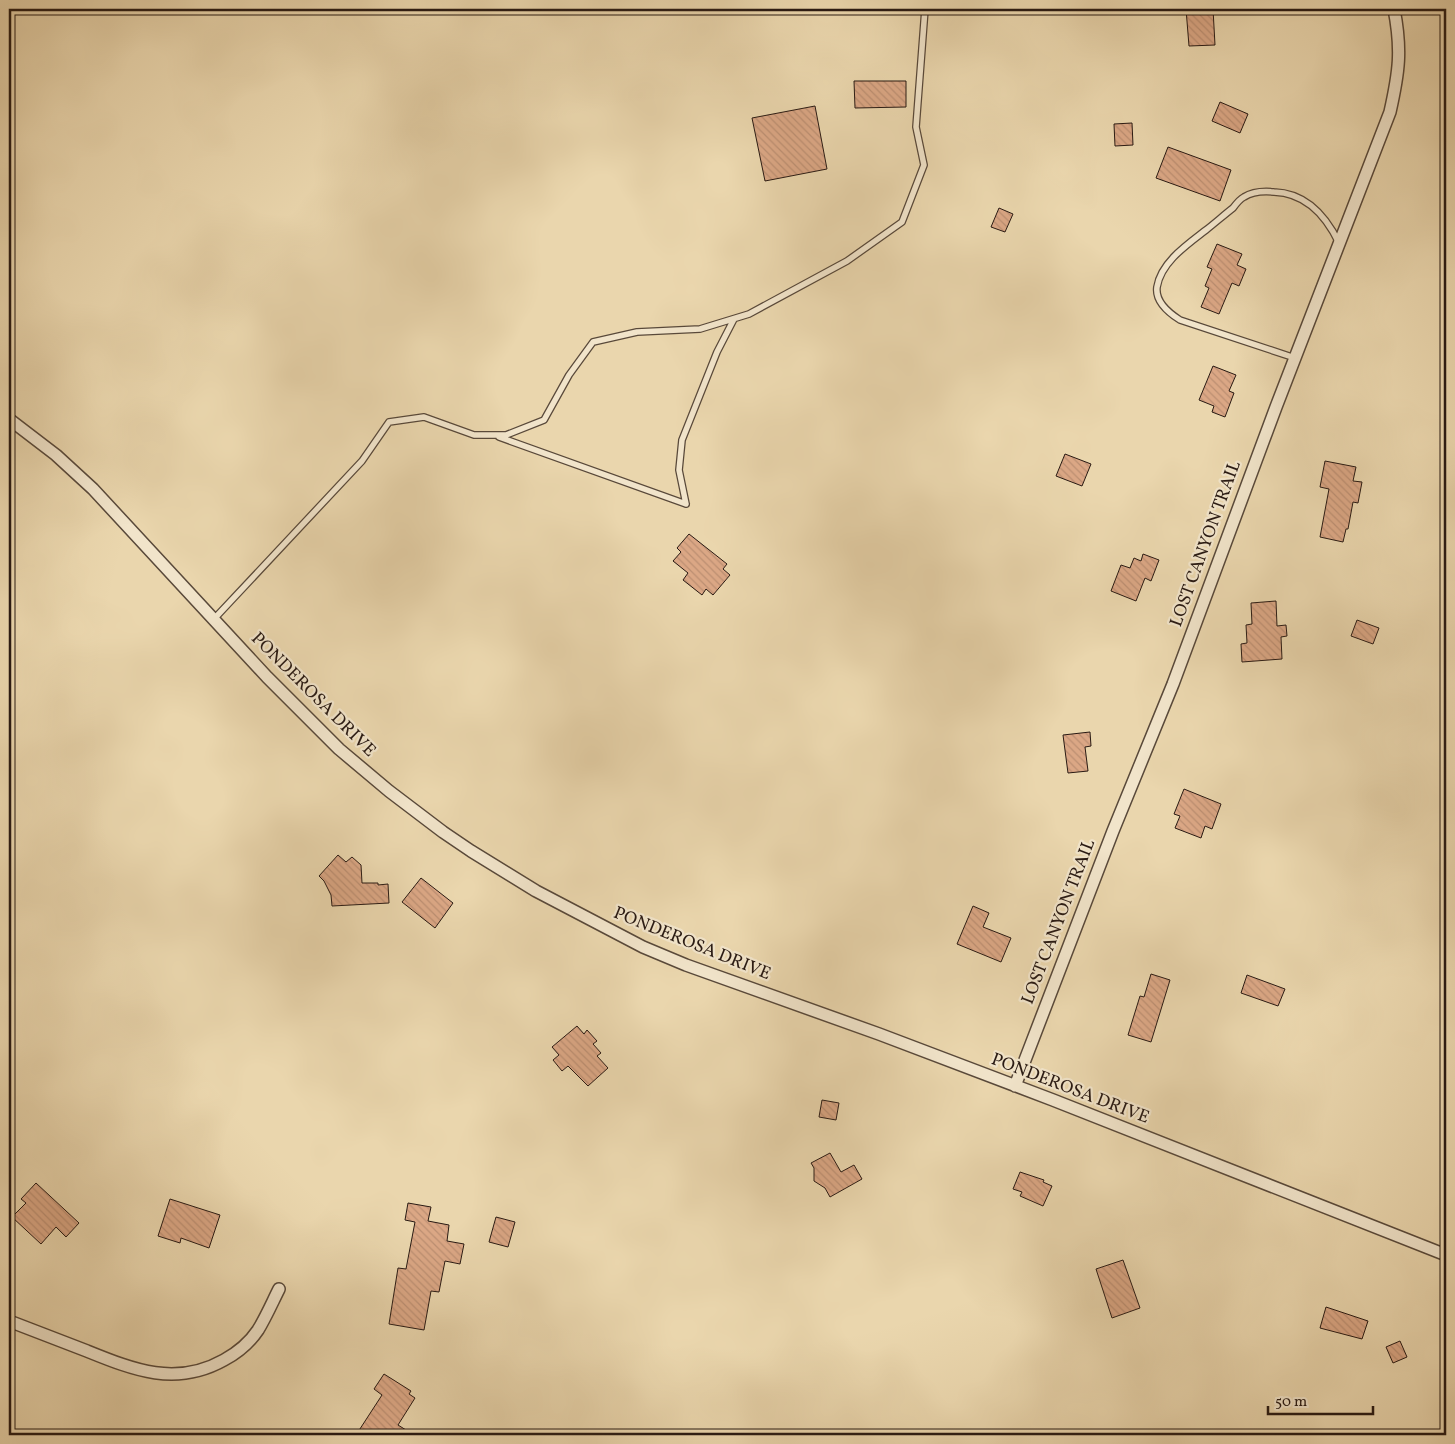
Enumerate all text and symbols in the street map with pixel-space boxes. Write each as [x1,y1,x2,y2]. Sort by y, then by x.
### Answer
street label: LOST CANYON TRAIL [1164,457,1248,631]
street label: PONDEROSA DRIVE [245,627,381,763]
street label: LOST CANYON TRAIL [1016,836,1102,1008]
street label: PONDEROSA DRIVE [610,901,775,987]
street label: PONDEROSA DRIVE [987,1047,1153,1131]
scale bar [1268,1384,1372,1416]
text: 50 m [1275,1392,1307,1413]

